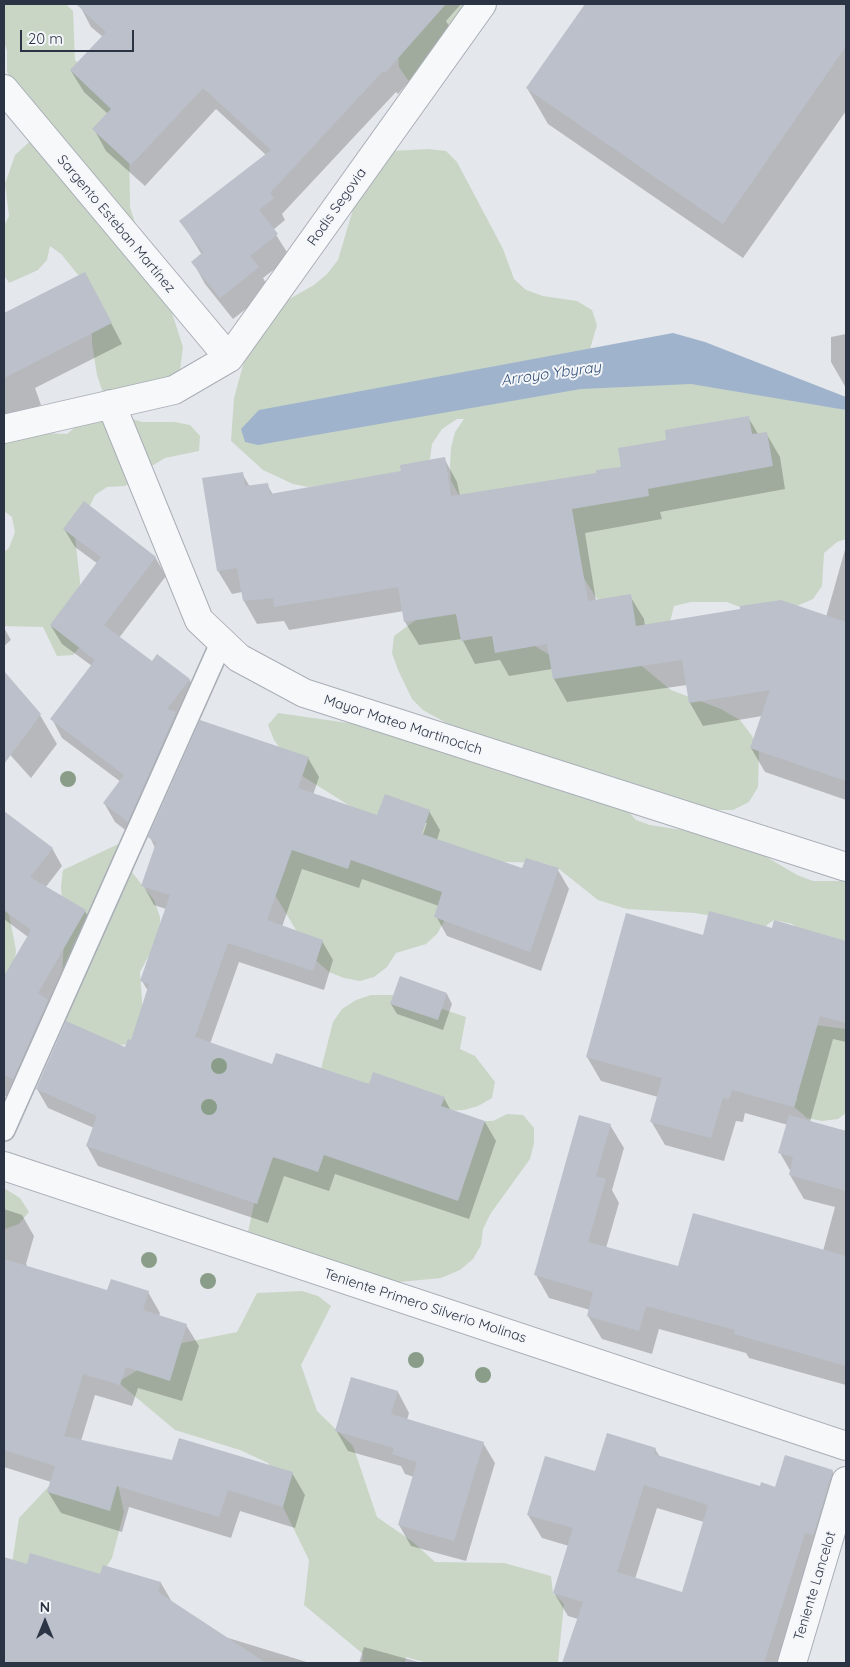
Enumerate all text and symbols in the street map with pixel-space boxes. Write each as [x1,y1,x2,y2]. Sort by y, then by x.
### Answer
scale bar [22,20,136,52]
text: 20 m [28,29,63,48]
street label: Sargento Esteban Martínez [53,152,179,296]
street label: Rodis Segovia [304,165,370,249]
water label: Arroyo Ybyray [500,358,602,390]
street label: Mayor Mateo Martinocich [322,691,484,759]
street label: Teniente Primero Silverio Molinas [322,1265,528,1347]
street label: Teniente Lancelot [790,1529,840,1643]
north arrow [20,1597,70,1647]
text: N [40,1598,50,1616]

